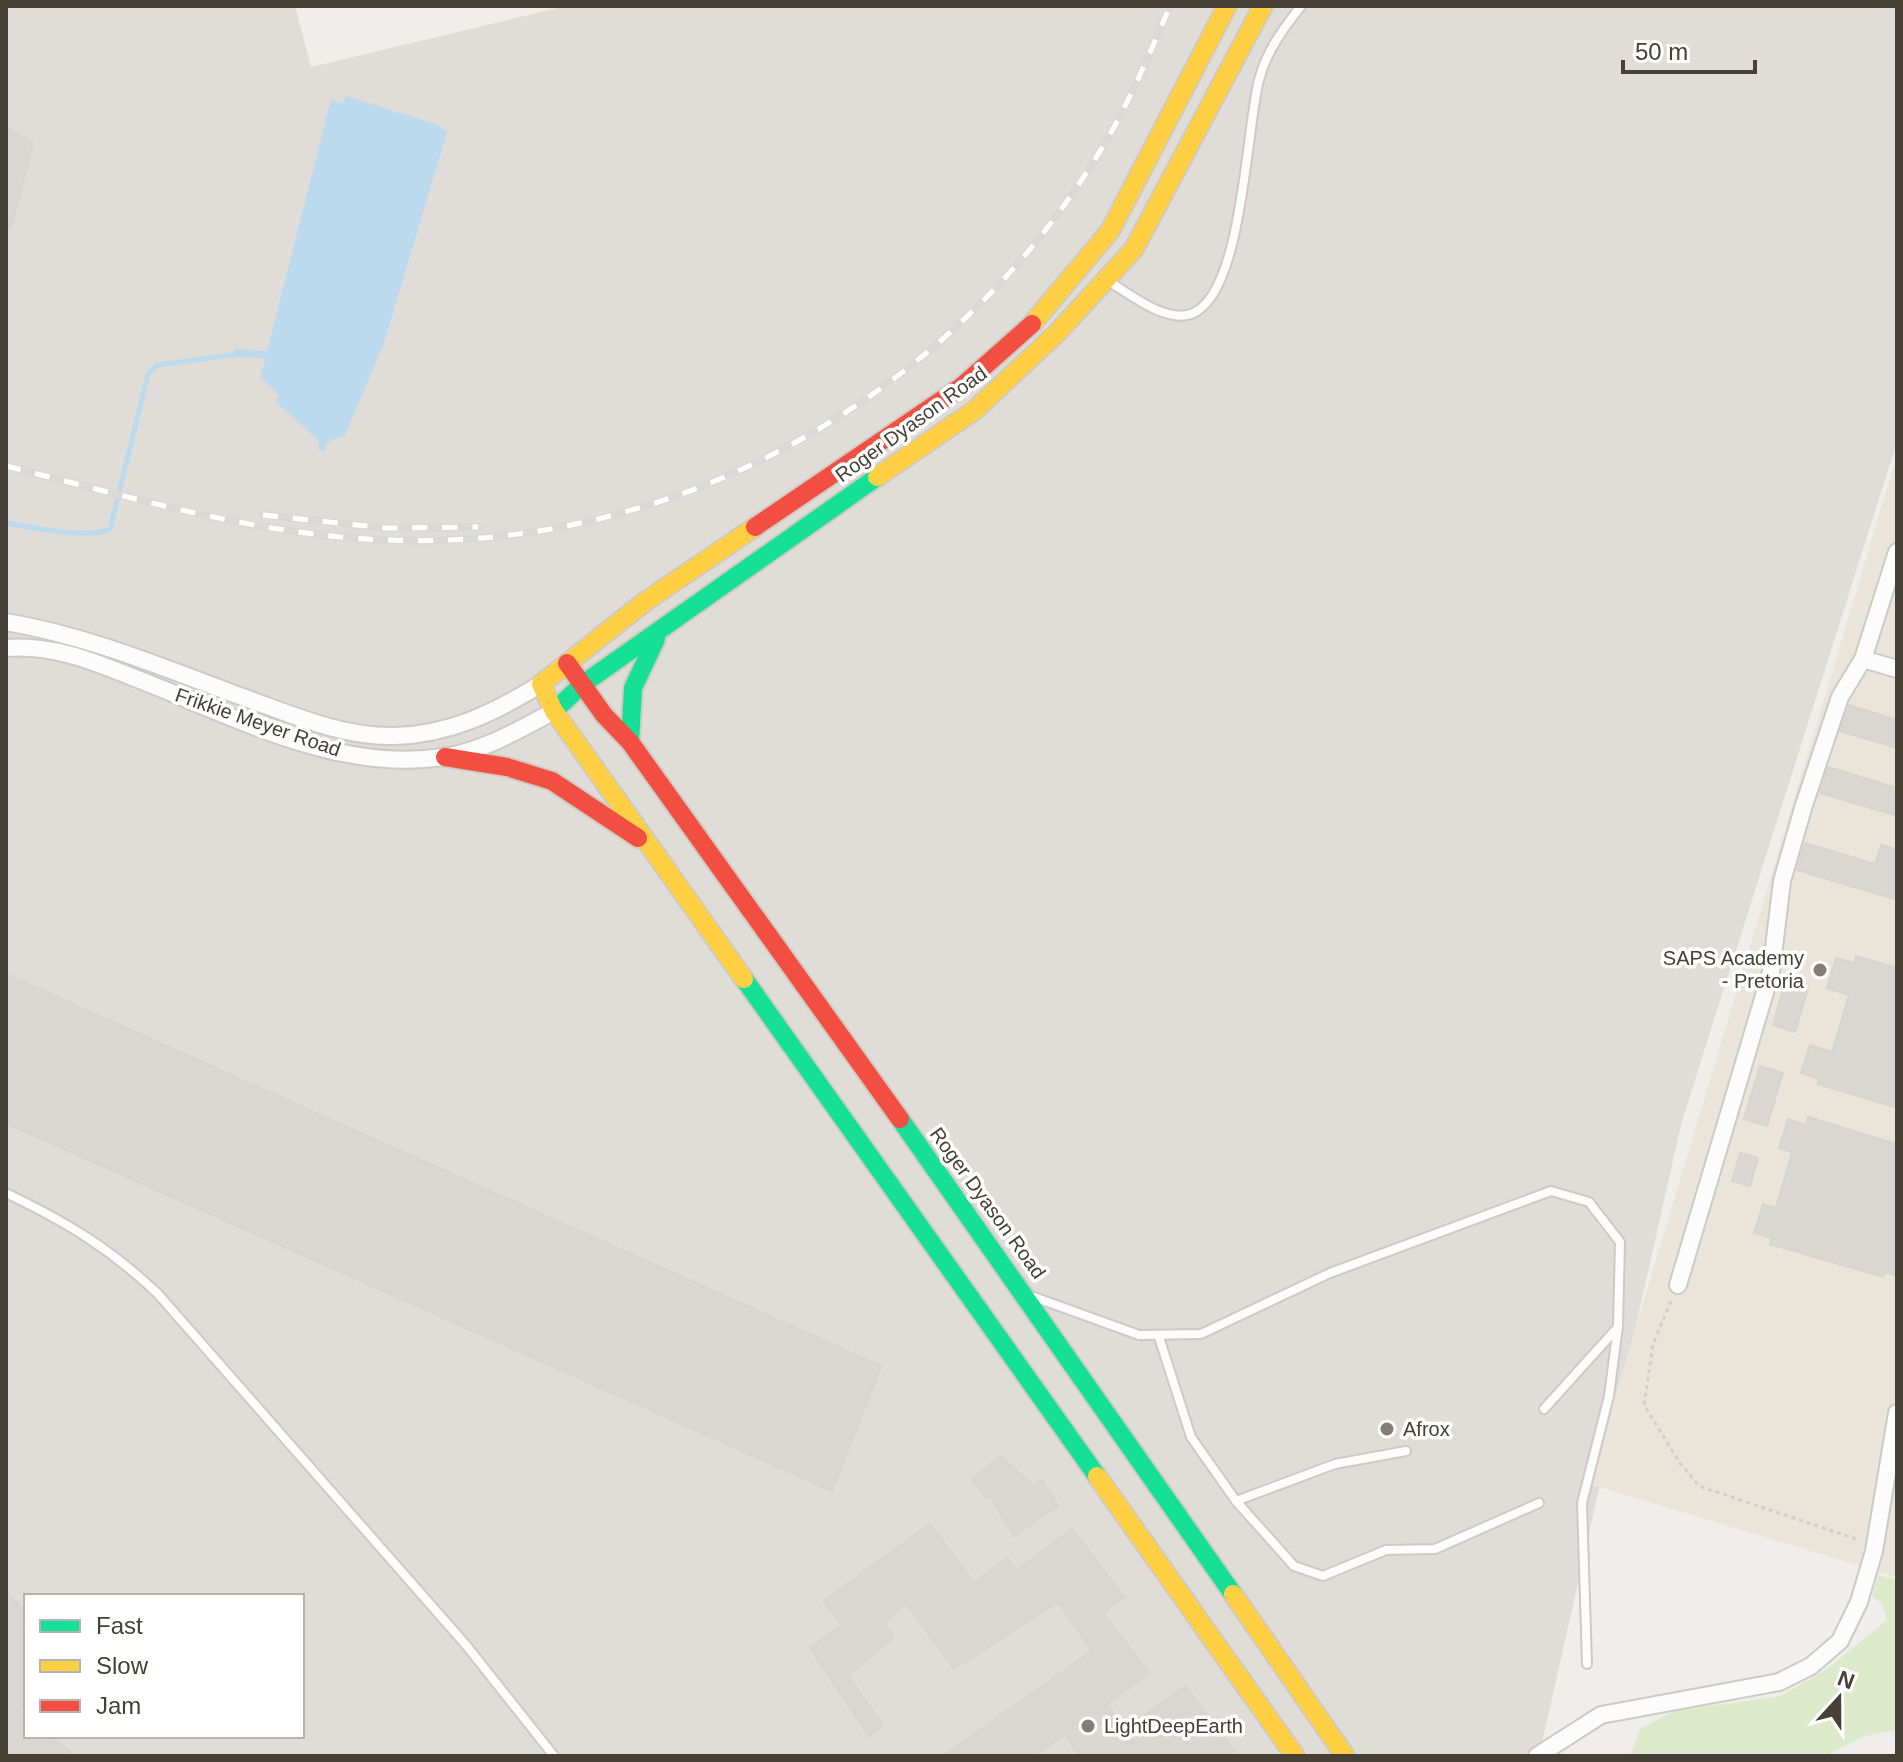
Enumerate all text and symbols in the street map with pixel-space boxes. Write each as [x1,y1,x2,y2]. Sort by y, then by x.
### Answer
scale bar [1623,24,1755,74]
text: 50 m [1635,38,1688,65]
street label: Roger Dyason Road [831,362,991,486]
street label: Frikkie Meyer Road [172,683,344,761]
place label: SAPS Academy - Pretoria [1663,947,1805,992]
marker: SAPS Academy - Pretoria [1811,961,1829,979]
street label: Roger Dyason Road [926,1123,1050,1283]
place label: Afrox [1403,1418,1450,1440]
marker: Afrox [1378,1420,1396,1438]
legend [24,1594,304,1738]
text: Fast [96,1612,143,1639]
text: Slow [96,1652,149,1679]
north arrow [1799,1658,1879,1738]
text: N [1834,1665,1858,1694]
text: Jam [96,1692,141,1719]
place label: LightDeepEarth [1104,1715,1243,1737]
marker: LightDeepEarth [1079,1717,1097,1735]

